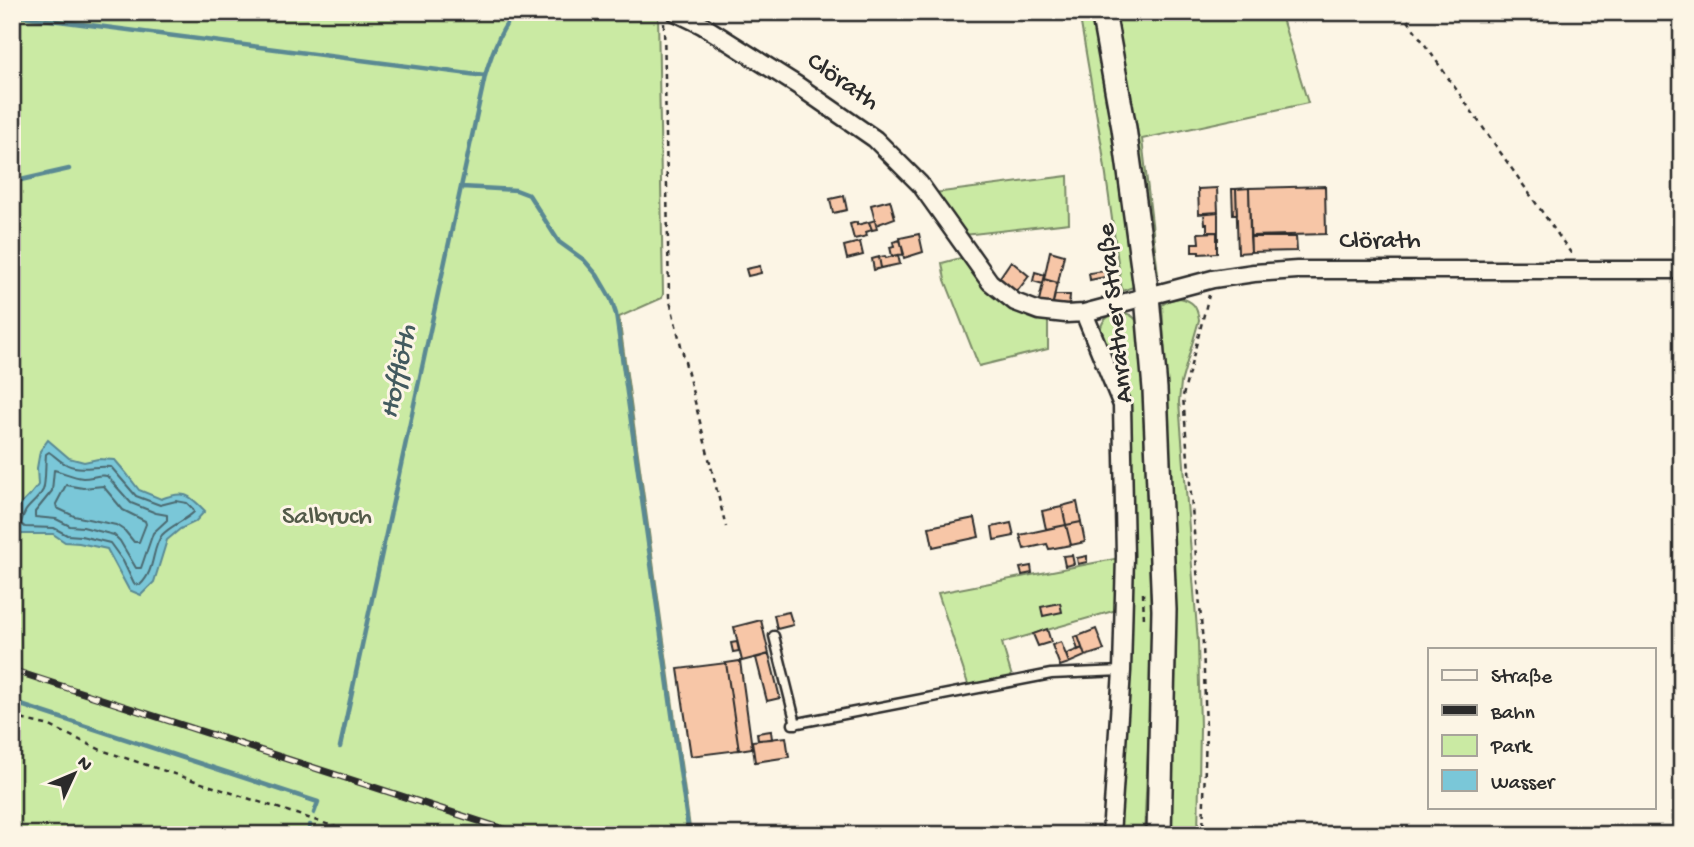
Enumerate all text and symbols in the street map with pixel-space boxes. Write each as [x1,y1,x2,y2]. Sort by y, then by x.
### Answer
street label: Clörath [800,47,884,119]
street label: Anrather Straße [1092,221,1142,404]
street label: Clörath [1339,227,1421,258]
water label: Hofflöth [374,321,426,422]
park label: Salbruch [282,503,372,534]
legend [1428,648,1656,808]
text: Straße [1491,666,1553,691]
text: Bahn [1490,702,1535,727]
text: Park [1490,736,1534,761]
north arrow [38,738,108,808]
text: N [71,752,96,777]
text: Wasser [1491,772,1556,797]

